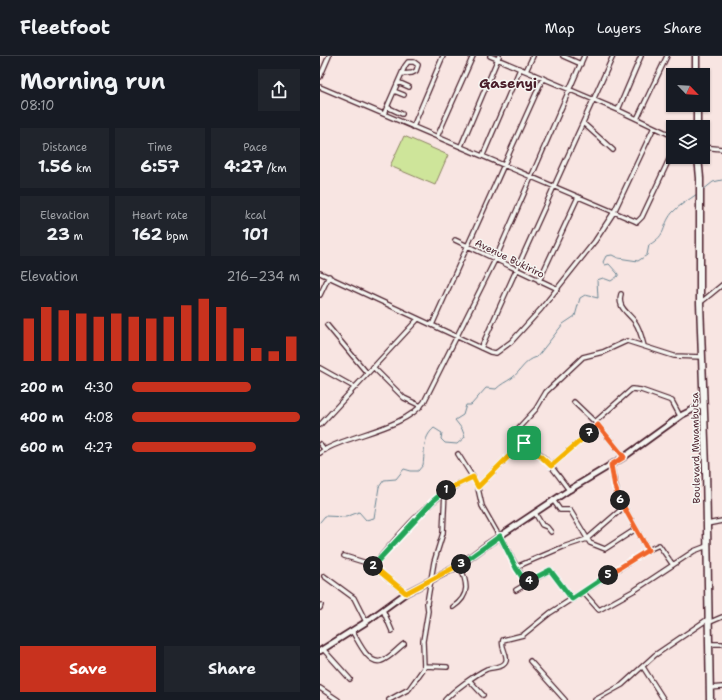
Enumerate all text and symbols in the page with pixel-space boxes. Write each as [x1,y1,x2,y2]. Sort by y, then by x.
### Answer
text: Fleetfoot [20,15,110,40]
text: Map [545,19,575,37]
text: Layers [597,19,641,37]
text: Share [663,19,702,37]
text: Morning run [20,67,165,96]
north arrow [666,68,710,112]
map controls [666,68,710,164]
button: share [258,69,300,111]
district label: Gasenyi [479,74,537,92]
text: 08:10 [20,97,54,114]
button: layers [666,120,710,164]
text: Distance [42,140,87,155]
text: Time [147,140,173,155]
text: Pace [243,140,267,155]
text: 1.56 [38,155,72,177]
text: 6:57 [140,155,180,177]
text: 4:27 [224,155,263,177]
text: km [72,161,92,176]
text: /km [263,161,287,176]
text: Elevation [40,208,89,223]
text: Heart rate [132,208,188,223]
text: kcal [245,208,266,223]
text: 23 [46,223,70,245]
text: 162 [132,223,162,245]
text: 101 [242,223,269,245]
text: m [70,229,83,244]
text: bpm [162,229,188,244]
street label: Avenue Bukiriro [473,236,547,281]
text: Elevation [20,268,78,285]
text: 216–234 m [227,268,300,285]
text: 200 m [20,379,63,396]
text: 4:30 [84,379,113,396]
street label: Boulevard Mwambutsa [688,391,703,504]
text: 400 m [20,409,64,426]
text: 4:08 [84,409,114,426]
pin: 7 [579,423,599,443]
text: 7 [585,425,593,440]
pin [507,426,541,460]
icon: arrive [513,432,535,454]
text: 600 m [20,439,64,456]
text: 4:27 [84,439,113,456]
pin: 1 [436,480,456,500]
text: 1 [443,482,449,497]
pin: 6 [610,490,630,510]
text: 6 [616,492,624,507]
pin: 3 [451,554,471,574]
pin: 2 [363,556,383,576]
text: 3 [457,556,465,571]
text: 2 [369,558,377,573]
pin: 5 [598,565,618,585]
text: 5 [605,567,611,582]
pin: 4 [519,571,539,591]
text: 4 [525,573,533,588]
button: Save [20,646,156,692]
button: Share [164,646,300,692]

